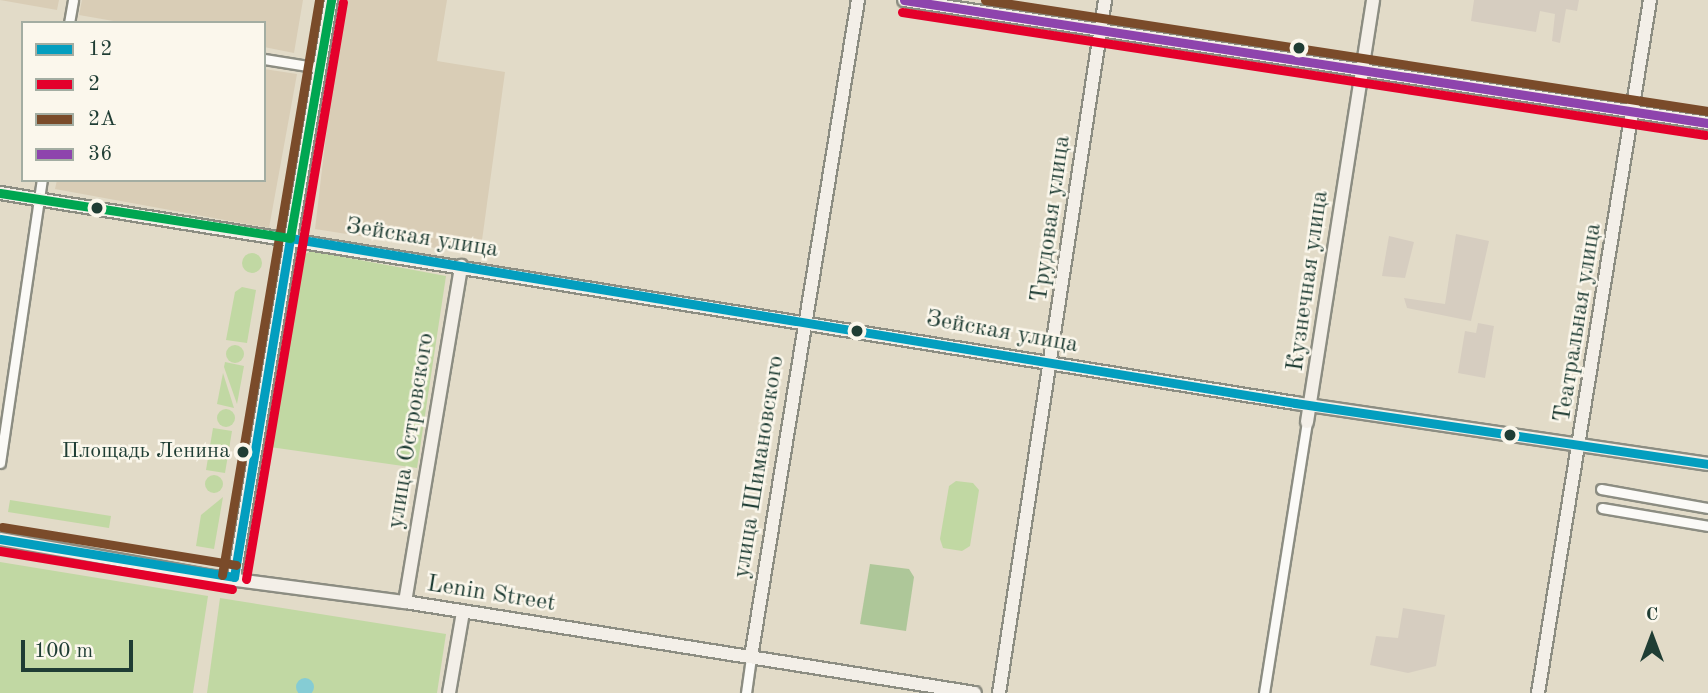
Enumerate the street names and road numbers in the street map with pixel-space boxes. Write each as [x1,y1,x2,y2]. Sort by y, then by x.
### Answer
street label: Трудовая улица [1026,134,1078,304]
street label: Кузнечная улица [1282,189,1336,373]
street label: Зейская улица [344,213,500,265]
street label: Театральная улица [1549,221,1609,425]
street label: Зейская улица [924,305,1080,361]
street label: улица Островского [382,331,442,531]
street label: улица Шимановского [728,354,792,580]
street label: Lenin Street [425,571,557,619]

